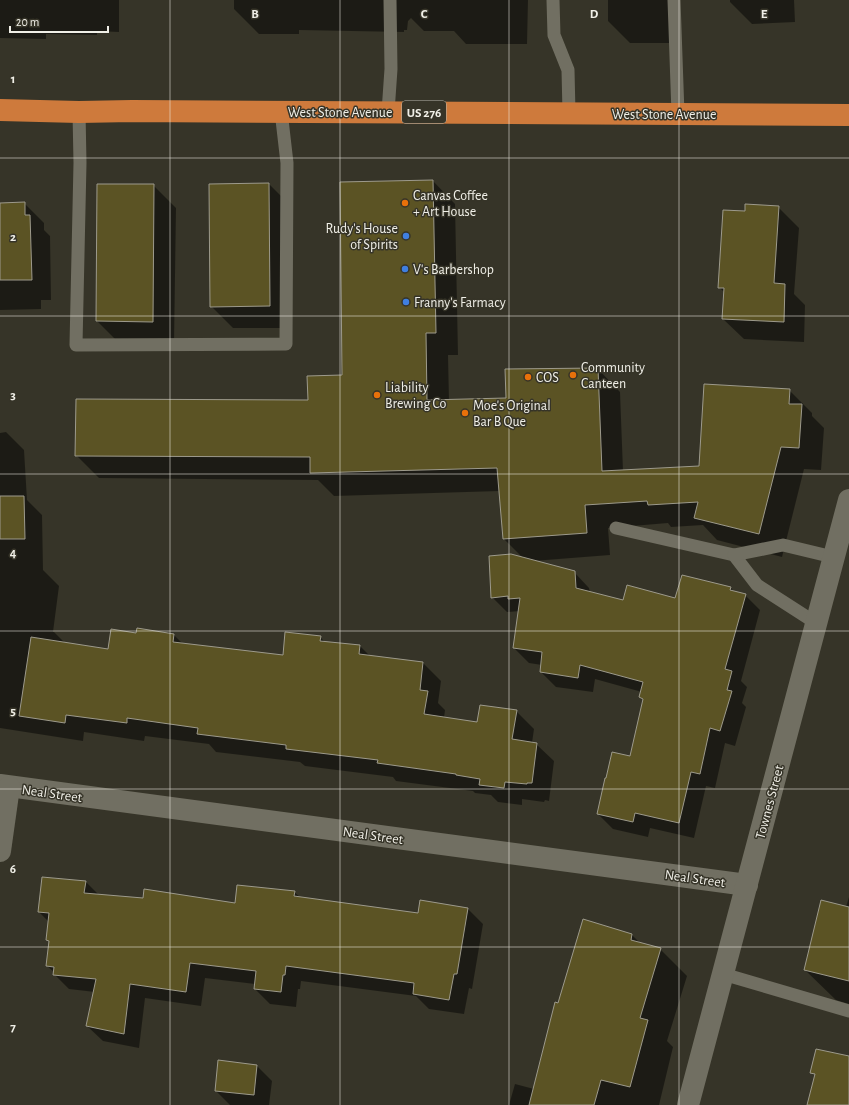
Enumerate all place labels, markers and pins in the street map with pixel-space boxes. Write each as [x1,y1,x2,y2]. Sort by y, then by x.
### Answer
place label: Canvas Coffee + Art House [413,189,488,219]
marker: Canvas Coffee + Art House [400,198,410,208]
place label: Rudy's House of Spirits [325,222,398,252]
marker: Rudy's House of Spirits [401,231,411,241]
place label: V's Barbershop [413,263,494,277]
marker: V's Barbershop [400,264,410,274]
place label: Franny's Farmacy [414,296,506,310]
marker: Franny's Farmacy [401,297,411,307]
place label: Community Canteen [581,361,645,391]
marker: Community Canteen [568,370,578,380]
place label: COS [536,371,559,385]
marker: COS [523,372,533,382]
place label: Liability Brewing Co [385,381,447,411]
marker: Liability Brewing Co [372,390,382,400]
place label: Moe's Original Bar B Que [473,399,551,429]
marker: Moe's Original Bar B Que [460,408,470,418]

